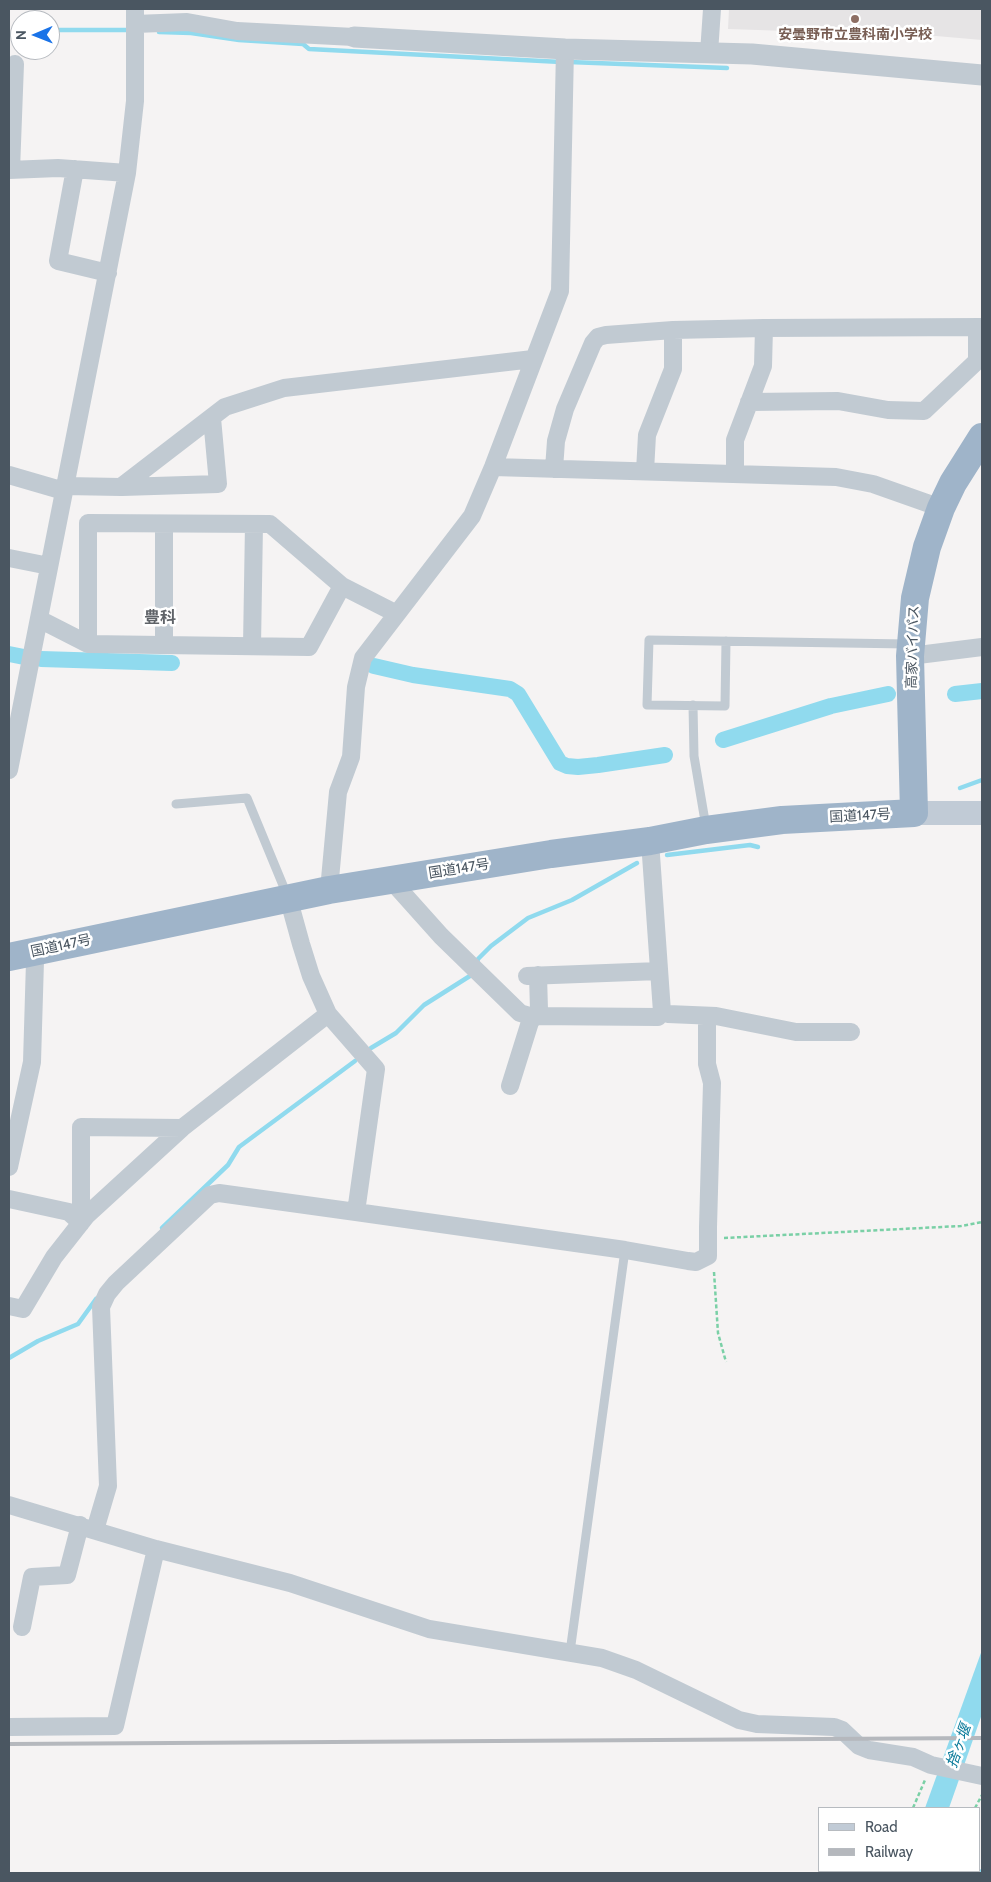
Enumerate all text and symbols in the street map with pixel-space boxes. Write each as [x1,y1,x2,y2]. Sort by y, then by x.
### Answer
north arrow [10,10,60,60]
marker: 安曇野市立豊科南小学校 [849,13,861,25]
place label: 安曇野市立豊科南小学校 [778,27,932,43]
text: N [12,30,30,40]
street label: 高家バイパス [903,605,923,689]
district label: 豊科 [144,608,176,628]
street label: 国道147号 [829,806,891,826]
street label: 国道147号 [427,856,491,882]
street label: 国道147号 [29,931,93,961]
water label: 捨ヶ堰 [943,1722,975,1770]
legend [818,1807,981,1872]
text: Road [865,1818,898,1836]
text: Railway [865,1843,913,1861]

